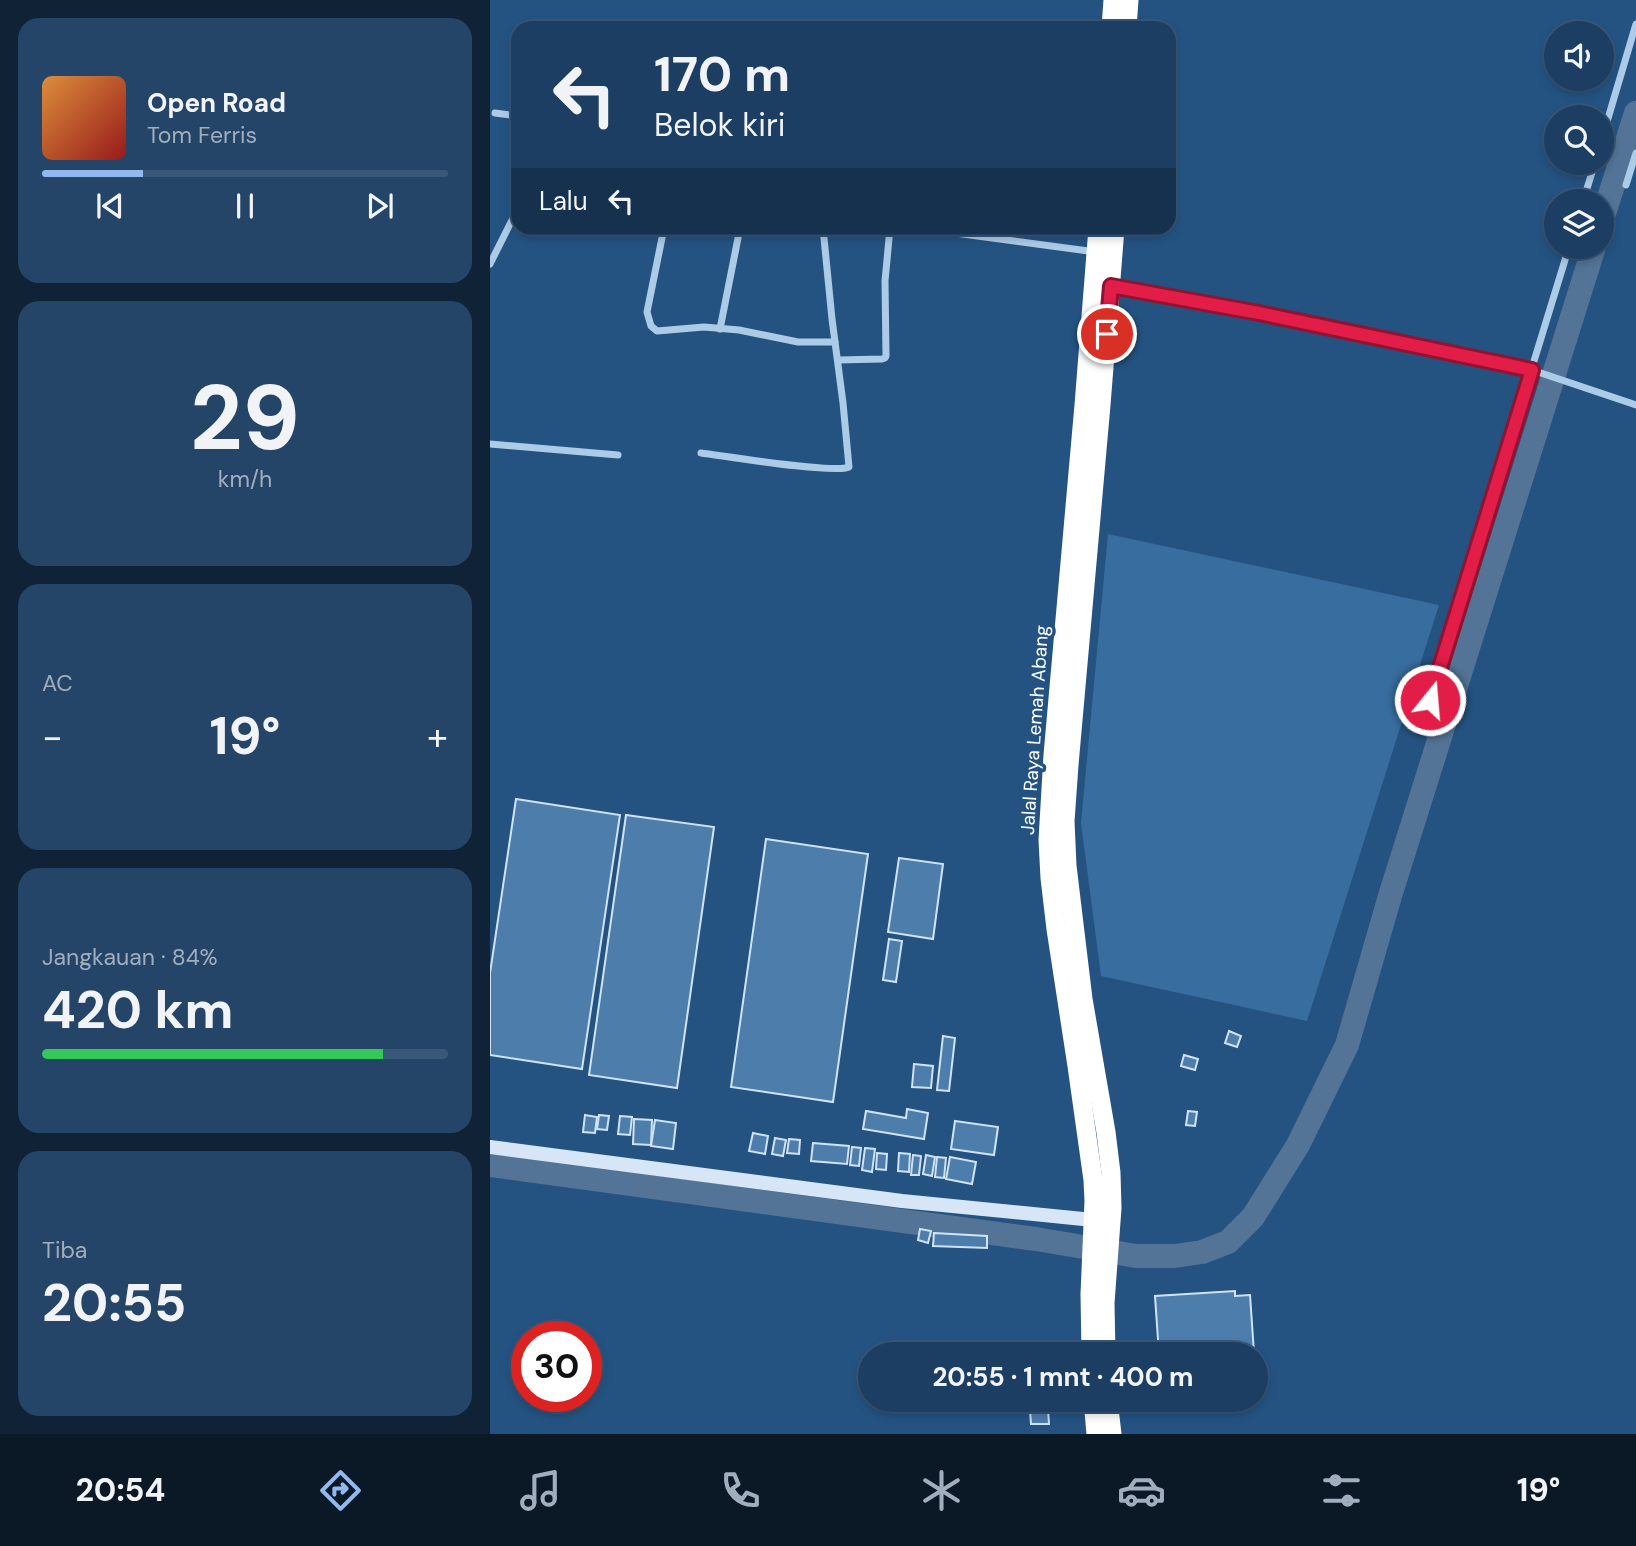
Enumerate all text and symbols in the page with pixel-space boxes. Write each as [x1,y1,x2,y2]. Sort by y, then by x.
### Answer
map controls [1544,21,1614,259]
button: sound [1544,21,1614,91]
text: 170 m [654,42,790,106]
icon: left [539,49,630,140]
text: Open Road [147,86,286,120]
text: Belok kiri [654,104,786,146]
button: search [1544,105,1614,175]
text: Tom Ferris [147,120,257,150]
icon: left [602,182,640,220]
text: Lalu [539,184,588,218]
icon: previous [91,187,129,225]
icon: pause [226,187,264,225]
icon: next [361,187,399,225]
button: layers [1544,189,1614,259]
pin [1077,304,1137,364]
icon: arrive [1088,315,1126,353]
text: 29 [190,359,300,477]
text: km/h [218,464,272,494]
street label: Jalal Raya Lemah Abang [1015,624,1054,836]
position arrow [1393,663,1467,737]
text: AC [42,668,73,698]
text: 19° [210,702,280,770]
text: − [42,712,63,762]
text: + [427,712,448,762]
text: Jangkauan · 84% [42,942,218,972]
text: 420 km [42,976,233,1044]
text: Tiba [42,1235,87,1265]
text: 20:55 [42,1269,186,1337]
speed limit sign: 30 [511,1321,602,1412]
text: 20:55 · 1 mnt · 400 m [932,1360,1194,1394]
icon: directions [316,1466,365,1515]
icon: music [516,1466,565,1515]
icon: phone [716,1466,765,1515]
icon: climate [917,1466,966,1515]
icon: car [1117,1466,1166,1515]
icon: filters [1317,1466,1366,1515]
text: 20:54 [76,1469,165,1511]
text: 19° [1517,1469,1560,1511]

